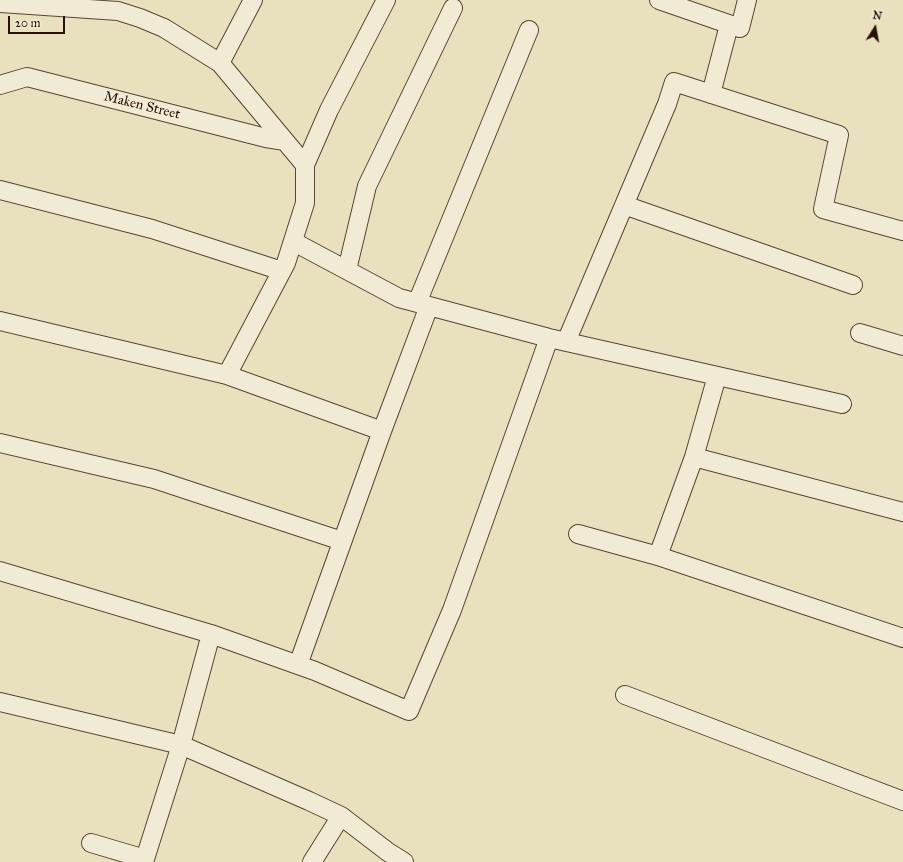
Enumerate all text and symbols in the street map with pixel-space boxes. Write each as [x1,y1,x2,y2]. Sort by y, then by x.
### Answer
scale bar [10,8,67,34]
north arrow [855,8,895,48]
text: N [872,8,883,23]
text: 20 m [15,16,41,30]
street label: Maken Street [102,88,182,124]

